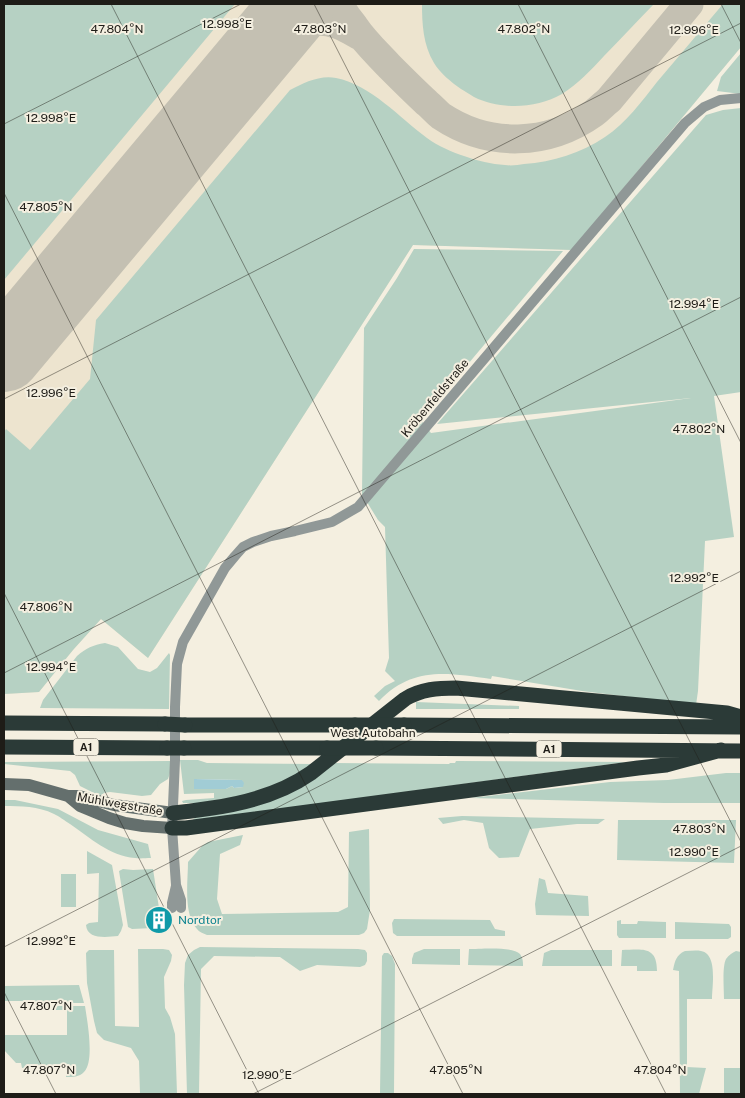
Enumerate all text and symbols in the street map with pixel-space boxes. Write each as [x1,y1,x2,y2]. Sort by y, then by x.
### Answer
text: 12.998°E [202,17,252,31]
text: 47.804°N [90,22,144,36]
text: 47.803°N [293,22,347,36]
text: 47.802°N [498,22,550,36]
text: 12.996°E [669,23,719,37]
text: 12.998°E [26,111,76,125]
text: 47.805°N [19,200,73,214]
text: 12.994°E [669,297,719,311]
street label: Kröbenfeldstraße [398,356,472,440]
text: 12.996°E [26,386,76,400]
text: 47.802°N [673,422,725,436]
text: 12.992°E [669,571,719,585]
text: 47.806°N [19,600,73,614]
text: 12.994°E [26,660,76,674]
street label: West Autobahn [330,726,416,740]
road number: A1 [74,739,98,756]
road number: A1 [536,741,562,758]
street label: Mühlwegstraße [76,790,164,818]
text: 47.803°N [672,822,726,836]
text: 12.990°E [669,845,719,859]
building icon: Nordtor [144,905,174,935]
place label: Nordtor [178,913,222,927]
text: 12.992°E [26,934,76,948]
text: 47.807°N [20,999,72,1013]
text: 47.807°N [23,1063,75,1077]
text: 47.805°N [429,1063,483,1077]
text: 47.804°N [633,1063,687,1077]
text: 12.990°E [242,1068,292,1082]

